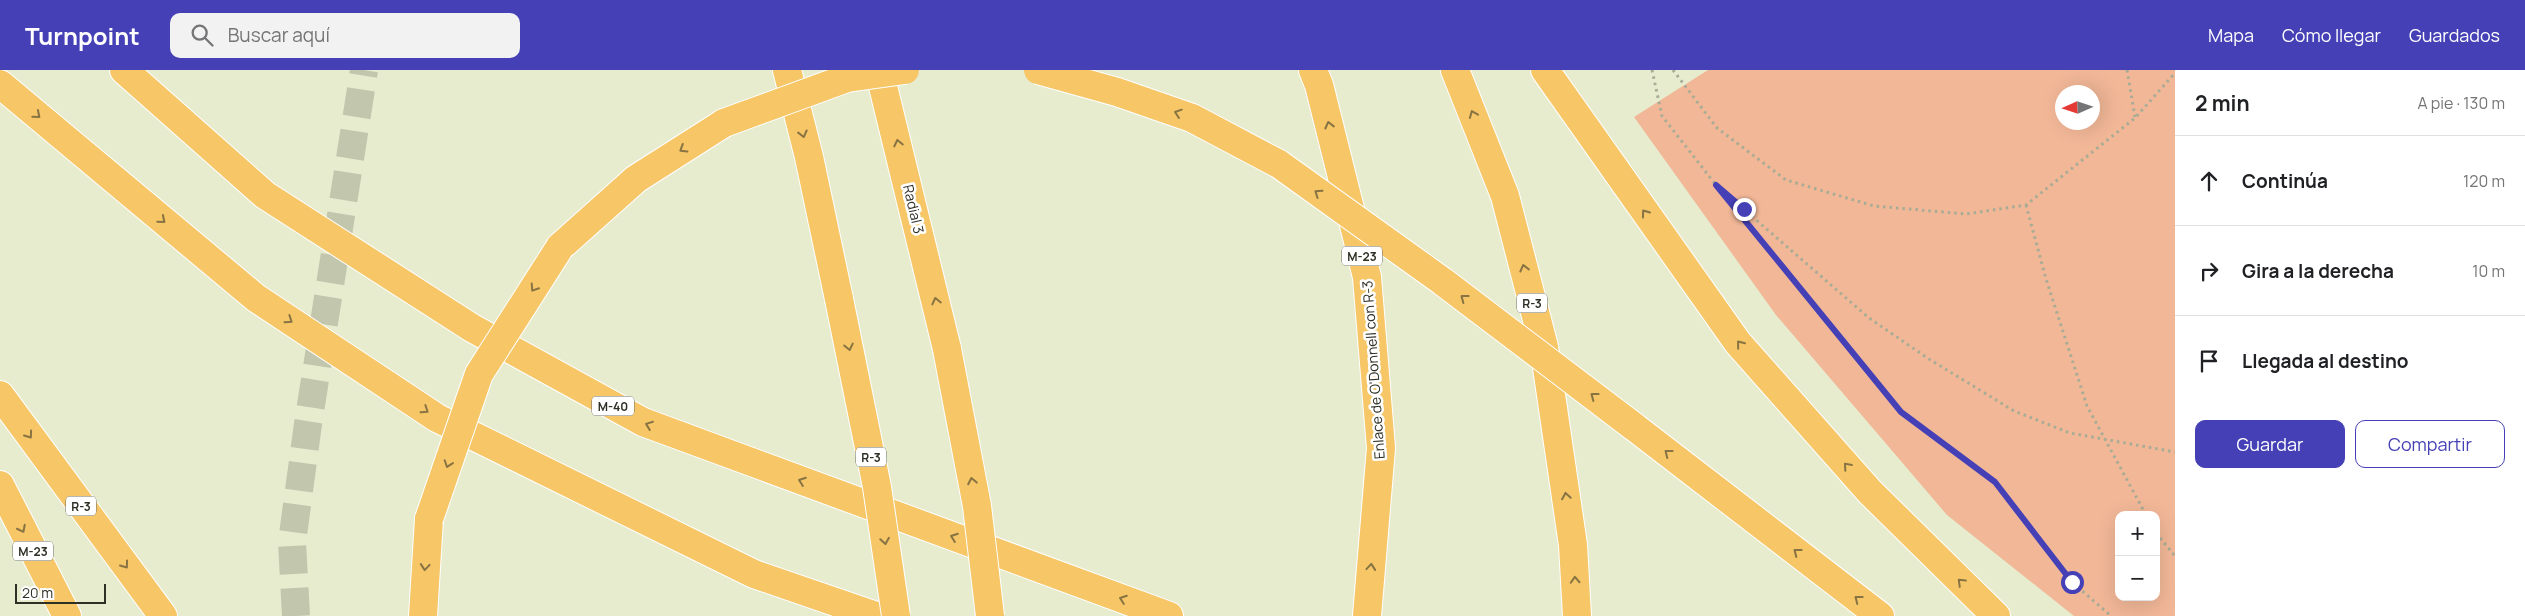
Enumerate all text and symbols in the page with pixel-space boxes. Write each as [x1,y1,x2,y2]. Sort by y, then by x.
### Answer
search box [170,13,520,58]
text: Turnpoint [25,19,140,52]
icon: search [188,21,216,49]
text: Buscar aquí [228,22,330,48]
text: Mapa [2208,23,2254,47]
text: Cómo llegar [2282,23,2381,47]
text: Guardados [2409,23,2500,47]
north arrow [2055,85,2100,130]
text: 2 min [2195,89,2250,117]
text: A pie · 130 m [2417,92,2505,114]
one-way arrow [1174,108,1182,118]
one-way arrow [32,110,41,119]
one-way arrow [1469,110,1479,119]
one-way arrow [1324,120,1335,129]
one-way arrow [797,130,808,139]
one-way arrow [893,139,904,148]
one-way arrow [680,143,689,153]
icon: ahead [2195,167,2223,195]
text: Continúa [2242,168,2328,194]
text: 120 m [2463,170,2505,192]
street label: Radial 3 [899,183,929,235]
one-way arrow [1315,190,1324,199]
route end [1733,198,1756,221]
one-way arrow [1642,209,1651,218]
one-way arrow [156,214,165,222]
road number: M-23 [1342,247,1382,266]
icon: right [2195,257,2223,285]
text: Gira a la derecha [2242,258,2394,284]
text: 10 m [2472,260,2505,282]
one-way arrow [1519,265,1529,273]
street label: Enlace de O'Donnell con R-3 [1357,280,1389,460]
one-way arrow [531,282,540,292]
road number: R-3 [1517,294,1547,312]
one-way arrow [1461,295,1470,304]
one-way arrow [931,297,942,306]
one-way arrow [284,314,293,323]
one-way arrow [1737,341,1745,350]
one-way arrow [843,342,853,351]
icon: arrive [2195,347,2223,375]
text: Llegada al destino [2242,348,2409,374]
one-way arrow [1590,393,1600,402]
road number: M-40 [592,396,634,416]
one-way arrow [419,404,428,413]
one-way arrow [646,420,654,430]
button: Guardar [2195,420,2345,468]
button: Compartir [2355,420,2505,468]
one-way arrow [23,429,32,438]
road number: R-3 [856,448,886,467]
one-way arrow [1665,450,1674,458]
one-way arrow [444,459,454,468]
one-way arrow [1844,463,1853,472]
one-way arrow [798,477,807,487]
one-way arrow [968,477,978,485]
one-way arrow [1561,492,1572,500]
road number: R-3 [66,496,96,516]
map controls [2115,511,2160,601]
button: + [2115,511,2160,556]
one-way arrow [16,524,26,533]
one-way arrow [951,533,959,543]
one-way arrow [880,536,890,545]
road number: M-23 [13,542,53,561]
one-way arrow [1794,549,1803,557]
button: − [2115,556,2160,601]
one-way arrow [119,559,128,569]
one-way arrow [419,563,430,571]
one-way arrow [1365,563,1376,571]
route start [2061,571,2084,594]
one-way arrow [1570,576,1580,584]
one-way arrow [1958,579,1967,588]
scale bar [15,581,106,604]
text: 20 m [22,583,53,602]
one-way arrow [1120,595,1128,605]
one-way arrow [1855,596,1864,604]

